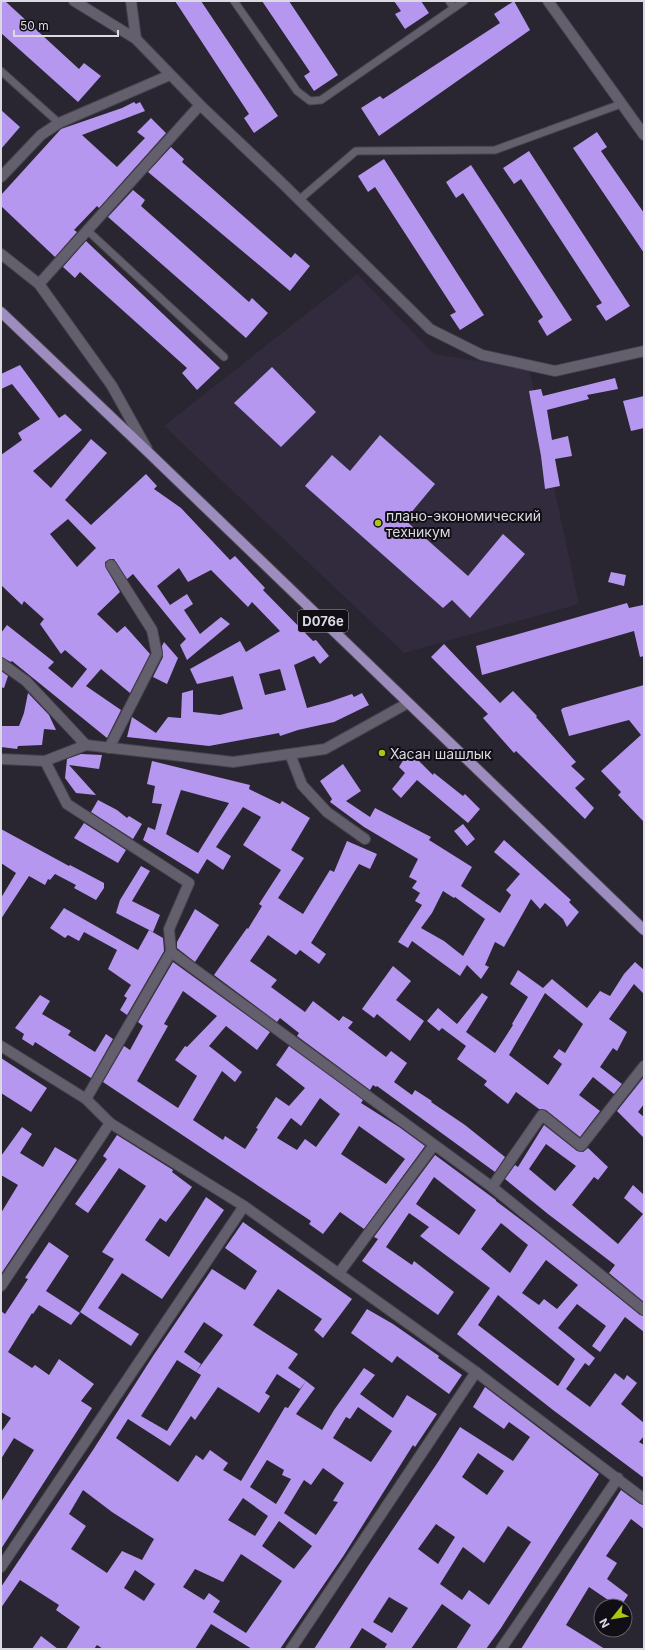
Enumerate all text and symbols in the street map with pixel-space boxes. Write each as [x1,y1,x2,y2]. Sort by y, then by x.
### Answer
scale bar [14,12,118,38]
text: 50 m [20,18,49,33]
place label: плано-экономический техникум [386,507,541,540]
marker: плано-экономический техникум [373,518,383,528]
road number: D076e [298,610,348,632]
place label: Хасан шашлык [390,745,492,762]
marker: Хасан шашлык [377,748,387,758]
north arrow [593,1598,633,1638]
text: N [596,1616,612,1630]

